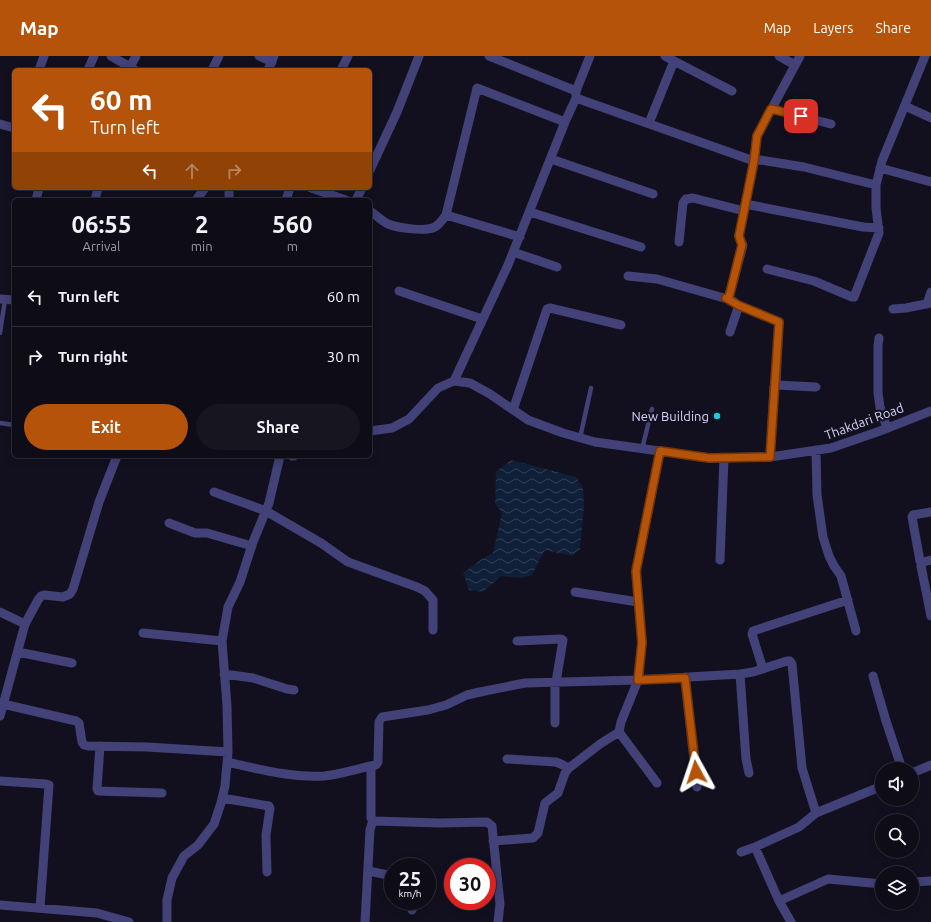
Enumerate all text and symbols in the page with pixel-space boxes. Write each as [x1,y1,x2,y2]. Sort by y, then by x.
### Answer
text: Map [20,17,59,39]
text: Map [764,20,791,36]
text: Layers [813,20,853,36]
text: Share [875,20,911,36]
icon: left [24,84,76,136]
text: 60 m [90,84,152,115]
pin [784,99,818,133]
icon: arrive [790,105,812,127]
text: Turn left [90,117,160,137]
icon: left [139,160,161,182]
icon: ahead [181,160,203,182]
icon: right [223,160,245,182]
text: 06:55 [71,211,131,238]
text: 2 [195,211,208,238]
text: 560 [272,211,313,238]
text: Arrival [82,239,120,253]
text: min [191,239,213,253]
text: m [287,239,298,253]
icon: left [24,286,46,308]
text: Turn left [58,288,119,305]
text: 60 m [327,288,360,305]
icon: right [24,346,46,368]
text: Turn right [58,348,128,365]
text: 30 m [327,348,360,365]
street label: Thakdari Road [823,400,905,442]
button: Exit [24,404,188,450]
button: Share [196,404,360,450]
place label: New Building [632,409,709,423]
marker: New Building [712,411,722,421]
position arrow [675,751,717,793]
map controls [875,762,919,910]
button: sound [875,762,919,806]
button: search [875,814,919,858]
speed limit sign: 30 [444,858,496,910]
button: layers [875,866,919,910]
text: 25 [399,867,421,890]
text: km/h [398,888,422,899]

